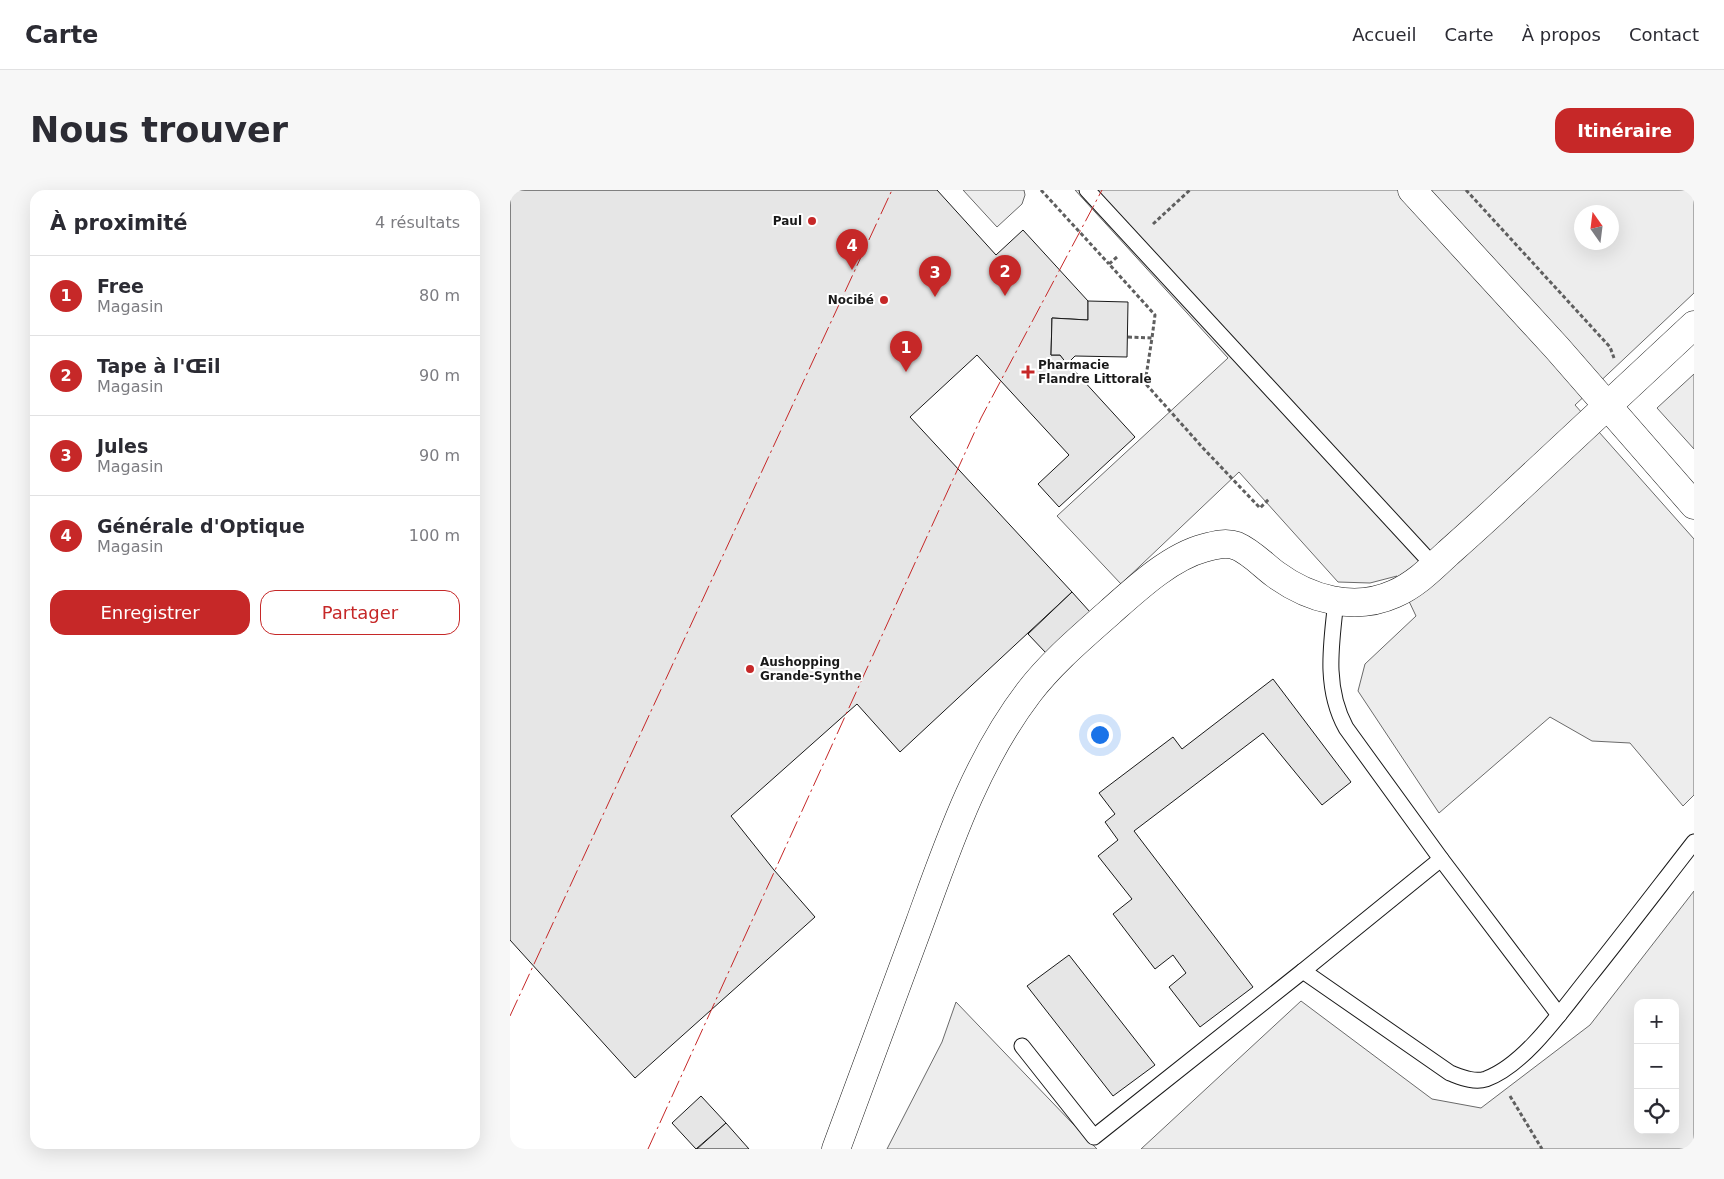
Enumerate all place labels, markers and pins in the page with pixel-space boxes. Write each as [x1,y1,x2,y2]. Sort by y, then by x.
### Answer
place label: Paul [773,214,802,228]
marker: Paul [806,215,818,227]
pin: 4 [836,229,868,270]
pin: 2 [989,255,1021,296]
pin: 3 [919,256,951,297]
place label: Nocibé [828,293,874,307]
marker: Nocibé [878,294,890,306]
pin: 1 [890,331,922,372]
place label: Pharmacie Flandre Littorale [1038,358,1152,386]
marker: Pharmacie Flandre Littorale [1022,366,1034,378]
place label: Aushopping Grande-Synthe [760,655,862,683]
marker: Aushopping Grande-Synthe [744,663,756,675]

